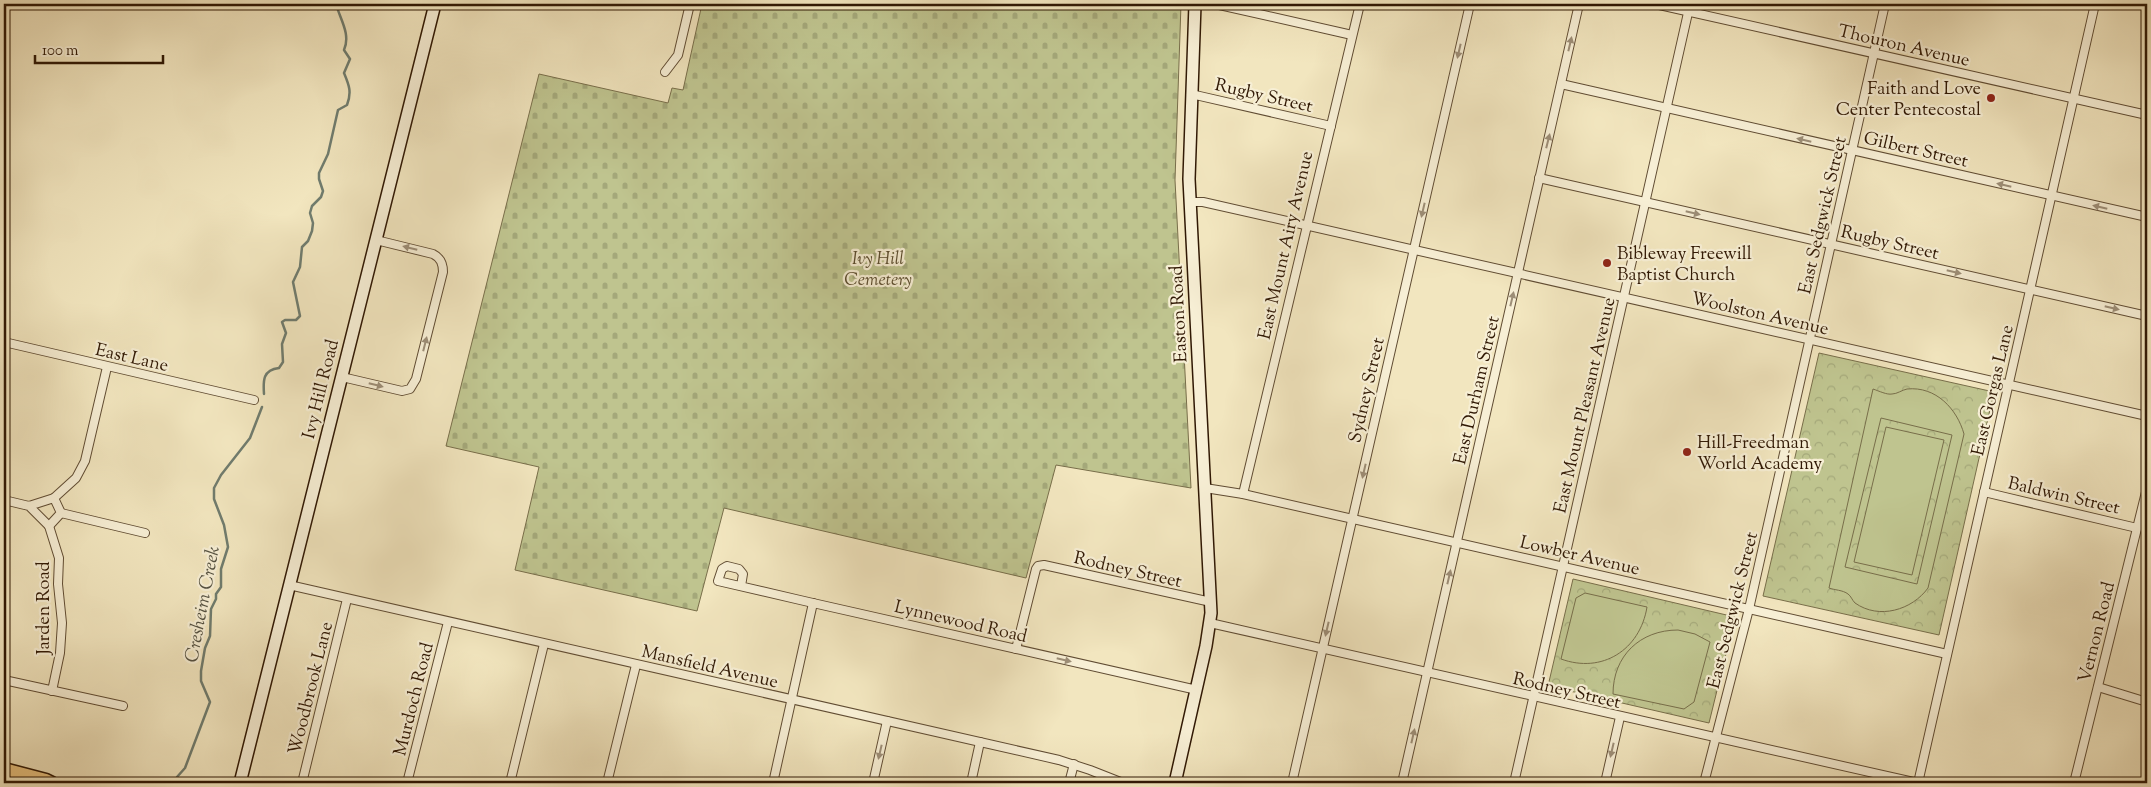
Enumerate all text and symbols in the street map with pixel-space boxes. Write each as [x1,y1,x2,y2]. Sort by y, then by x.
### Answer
street label: Thouron Avenue [1835,19,1972,75]
scale bar [35,32,162,64]
one-way arrow [1566,36,1574,52]
text: 100 m [42,41,79,62]
one-way arrow [1455,44,1463,59]
street label: Rugby Street [1212,73,1315,121]
place label: Faith and Love Center Pentecostal [1836,77,1981,124]
marker: Faith and Love Center Pentecostal [1985,92,1997,104]
street label: Gilbert Street [1861,126,1970,176]
one-way arrow [1544,133,1552,148]
street label: East Sedgwick Street [1793,134,1855,297]
one-way arrow [1796,135,1812,143]
street label: East Mount Airy Avenue [1253,149,1321,342]
one-way arrow [1996,181,2011,189]
one-way arrow [1419,202,1427,217]
one-way arrow [2091,202,2107,210]
one-way arrow [1686,209,1701,217]
street label: Rugby Street [1838,220,1941,268]
place label: Bibleway Freewill Baptist Church [1617,242,1752,289]
one-way arrow [402,244,417,252]
park label: Ivy Hill Cemetery [844,247,912,294]
marker: Bibleway Freewill Baptist Church [1601,257,1613,269]
street label: Easton Road [1164,265,1196,363]
one-way arrow [1946,268,1961,276]
street label: Woolston Avenue [1688,286,1831,343]
one-way arrow [1508,292,1516,307]
street label: East Mount Pleasant Avenue [1548,295,1623,516]
one-way arrow [2105,304,2120,312]
street label: East Durham Street [1448,314,1508,467]
street label: East Gorgas Lane [1966,322,2022,458]
street label: Sydney Street [1343,335,1393,446]
one-way arrow [421,336,429,351]
street label: Ivy Hill Road [297,337,347,442]
street label: East Lane [92,338,171,380]
one-way arrow [368,381,383,389]
place label: Hill-Freedman World Academy [1697,431,1822,478]
marker: Hill-Freedman World Academy [1681,446,1693,458]
one-way arrow [1359,463,1367,479]
street label: Baldwin Street [2005,471,2122,522]
street label: East Sedgwick Street [1702,529,1766,692]
street label: Lowber Avenue [1517,531,1642,583]
water label: Cresheim Creek [179,544,228,665]
street label: Rodney Street [1071,546,1184,596]
street label: Jarden Road [32,561,58,656]
one-way arrow [1445,570,1453,585]
street label: Vernon Road [2073,579,2123,686]
street label: Lynnewood Road [892,595,1030,651]
street label: Woodbrook Lane [283,619,341,758]
one-way arrow [1323,621,1331,636]
street label: Murdoch Road [388,640,442,759]
street label: Mansfield Avenue [639,640,780,696]
one-way arrow [1056,656,1071,664]
street label: Rodney Street [1510,667,1623,717]
one-way arrow [1409,728,1417,743]
one-way arrow [1608,743,1616,758]
one-way arrow [876,745,884,760]

